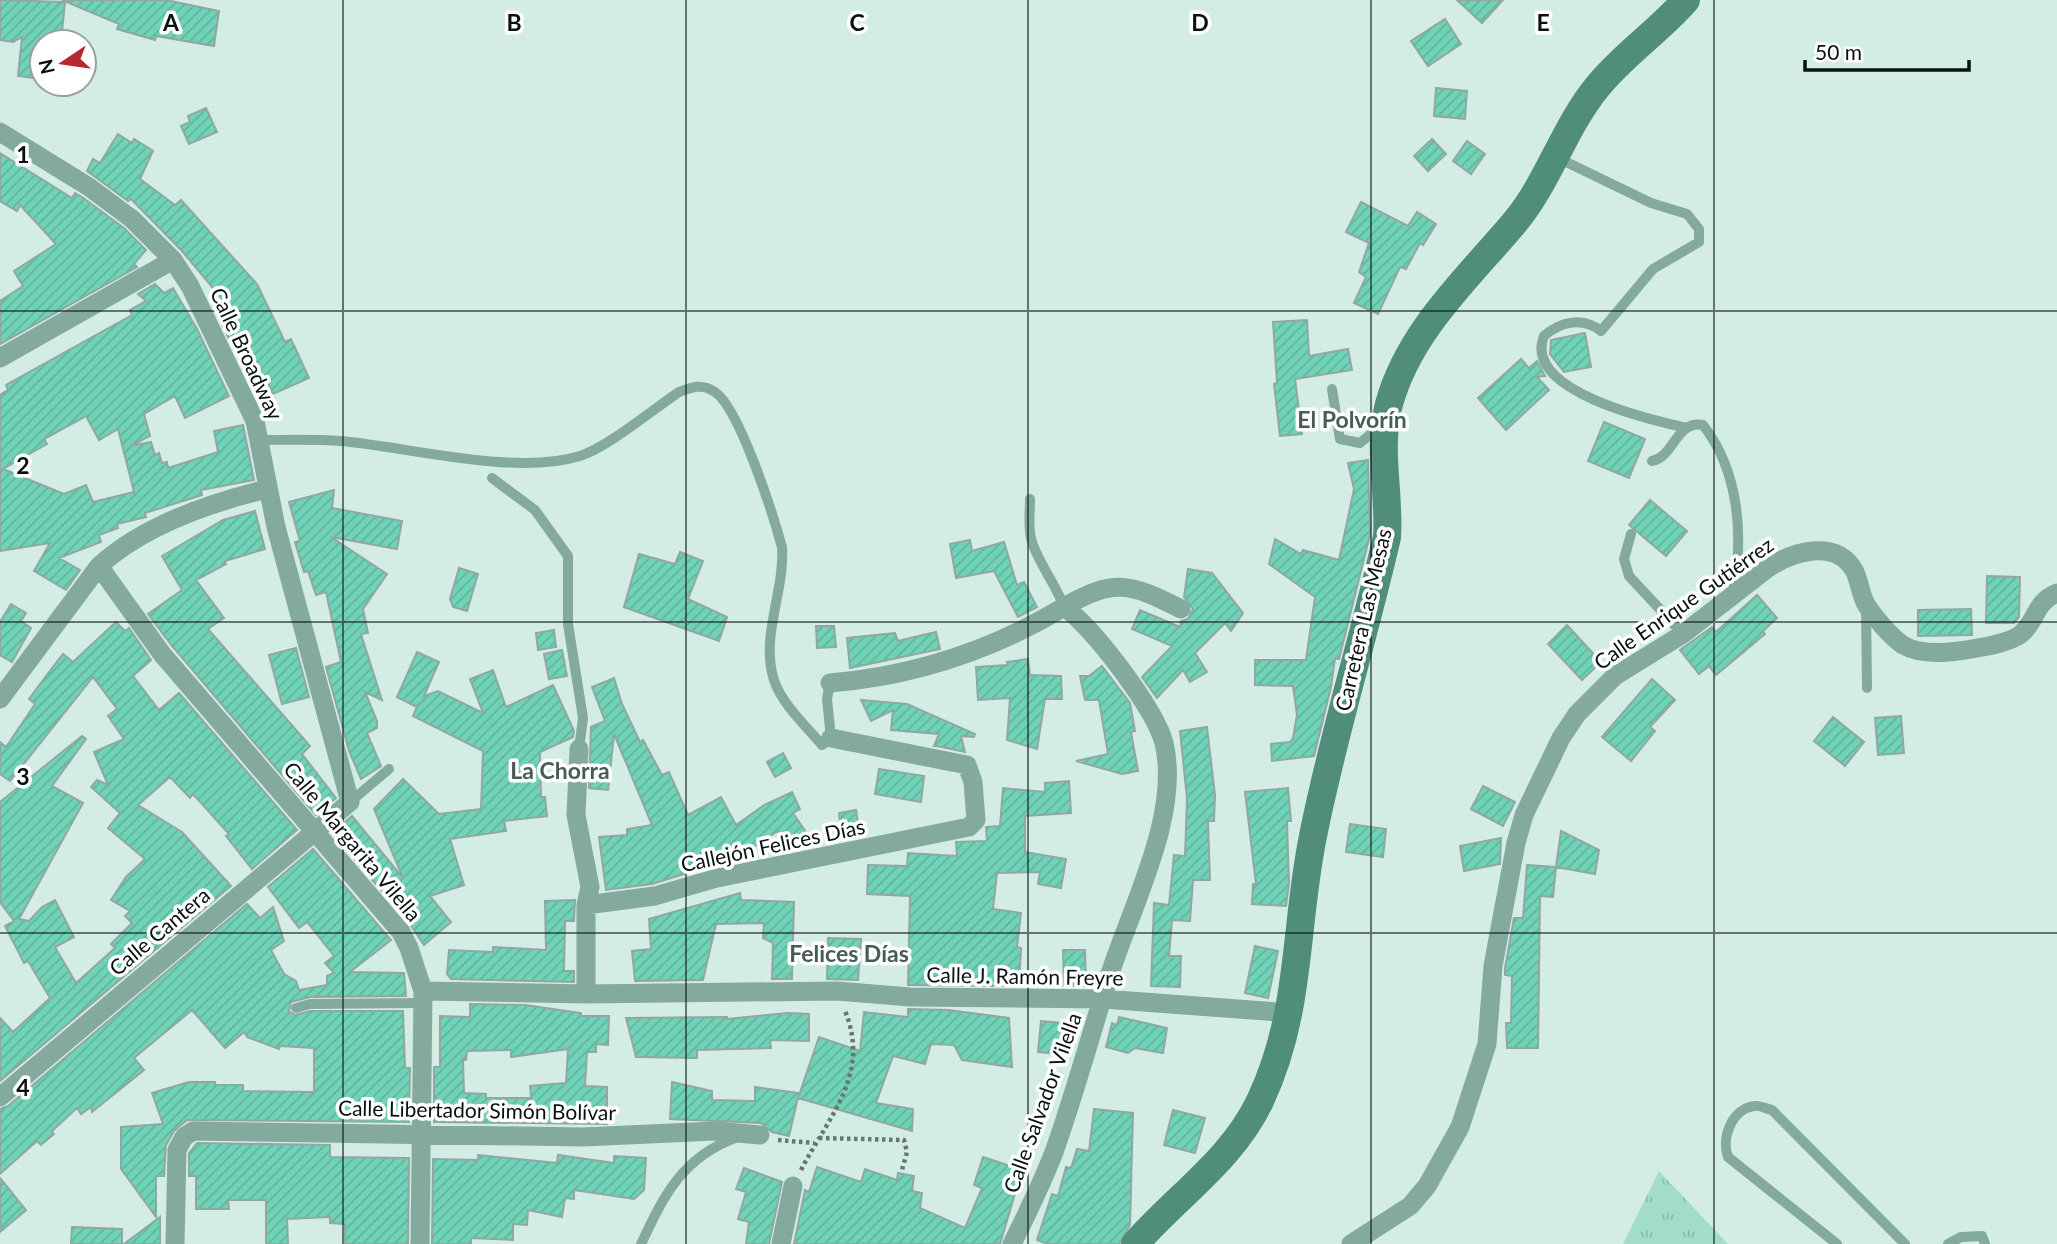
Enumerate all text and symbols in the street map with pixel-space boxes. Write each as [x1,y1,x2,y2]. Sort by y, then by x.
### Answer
text: A [162,8,180,36]
text: B [506,8,522,36]
text: C [849,8,865,36]
text: D [1191,8,1209,36]
text: E [1536,8,1550,36]
north arrow [28,28,98,98]
scale bar [1805,28,1969,72]
text: 50 m [1815,39,1862,64]
text: N [33,57,59,77]
text: 1 [16,140,30,168]
street label: Calle Broadway [206,283,289,424]
district label: El Polvorín [1297,405,1407,433]
text: 2 [16,451,30,479]
street label: Carretera Las Mesas [1329,526,1396,713]
street label: Calle Enrique Gutiérrez [1589,531,1778,674]
street label: Calle Margarita Vilella [279,756,427,926]
district label: La Chorra [510,756,610,784]
text: 3 [16,762,30,790]
street label: Callejón Felices Días [678,813,867,876]
street label: Calle Cantera [104,882,214,980]
district label: Felices Días [789,939,909,967]
street label: Calle J. Ramón Freyre [926,961,1124,990]
street label: Calle Salvador Vilella [997,1009,1086,1196]
text: 4 [16,1073,30,1101]
street label: Calle Libertador Simón Bolívar [338,1095,617,1124]

